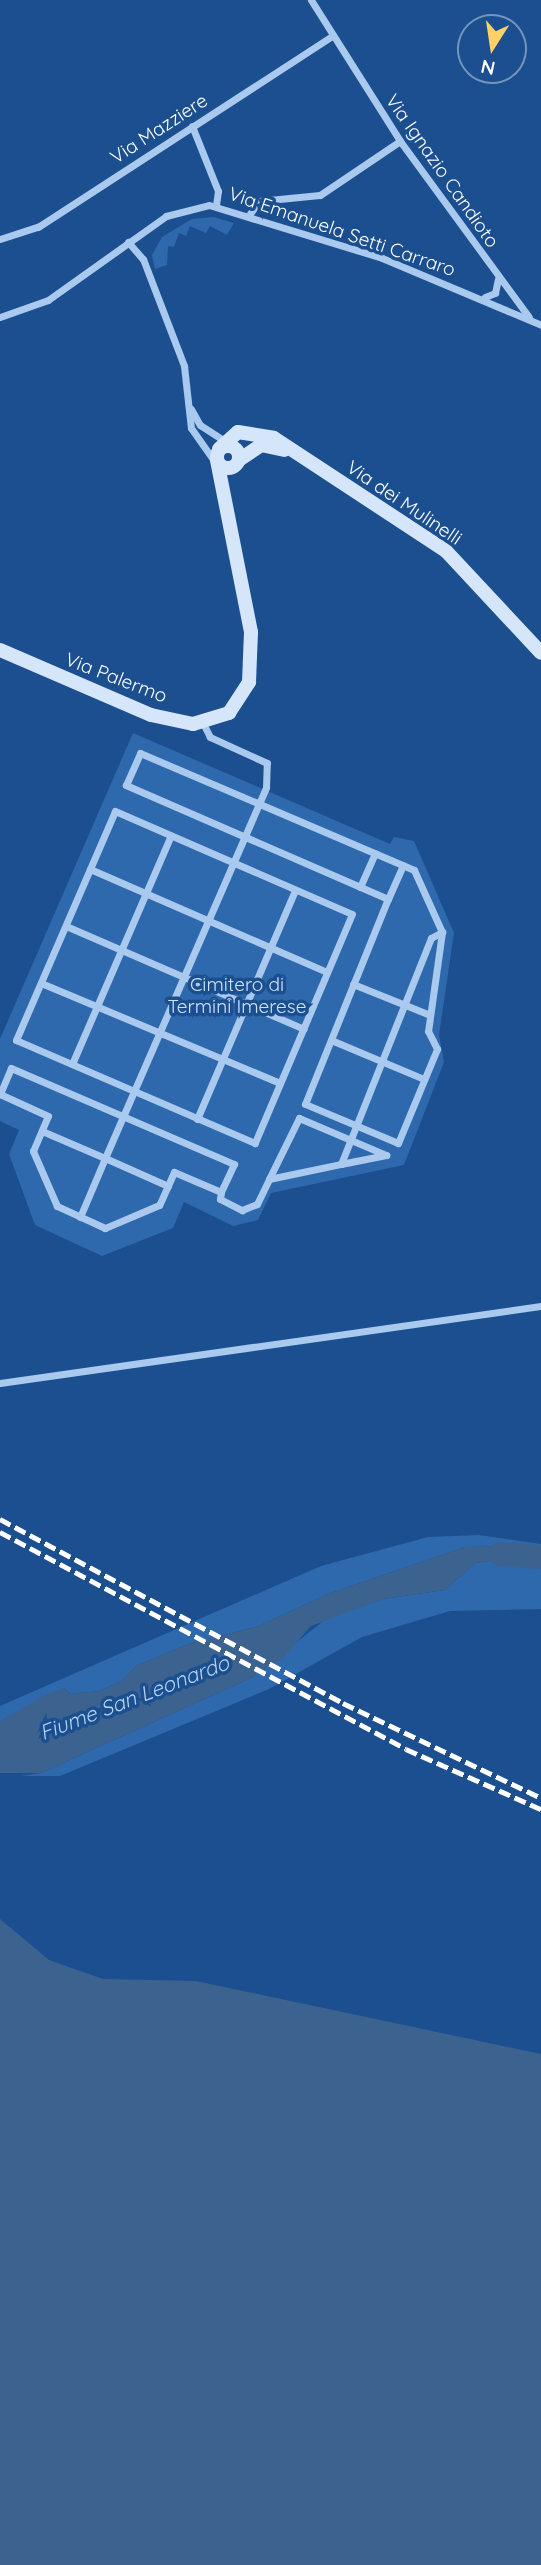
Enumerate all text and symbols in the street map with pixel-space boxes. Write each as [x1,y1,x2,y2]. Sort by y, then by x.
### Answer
north arrow [457,14,527,84]
text: N [479,54,497,81]
street label: Via Mazziere [106,89,212,169]
street label: Via Ignazio Candioto [380,90,504,252]
street label: Via Emanuela Setti Carraro [226,182,458,282]
street label: Via dei Mulinelli [342,456,466,550]
street label: Via Palermo [62,648,170,708]
park label: Cimitero di Termini Imerese [168,974,306,1018]
water label: Fiume San Leonardo [36,1649,232,1745]

